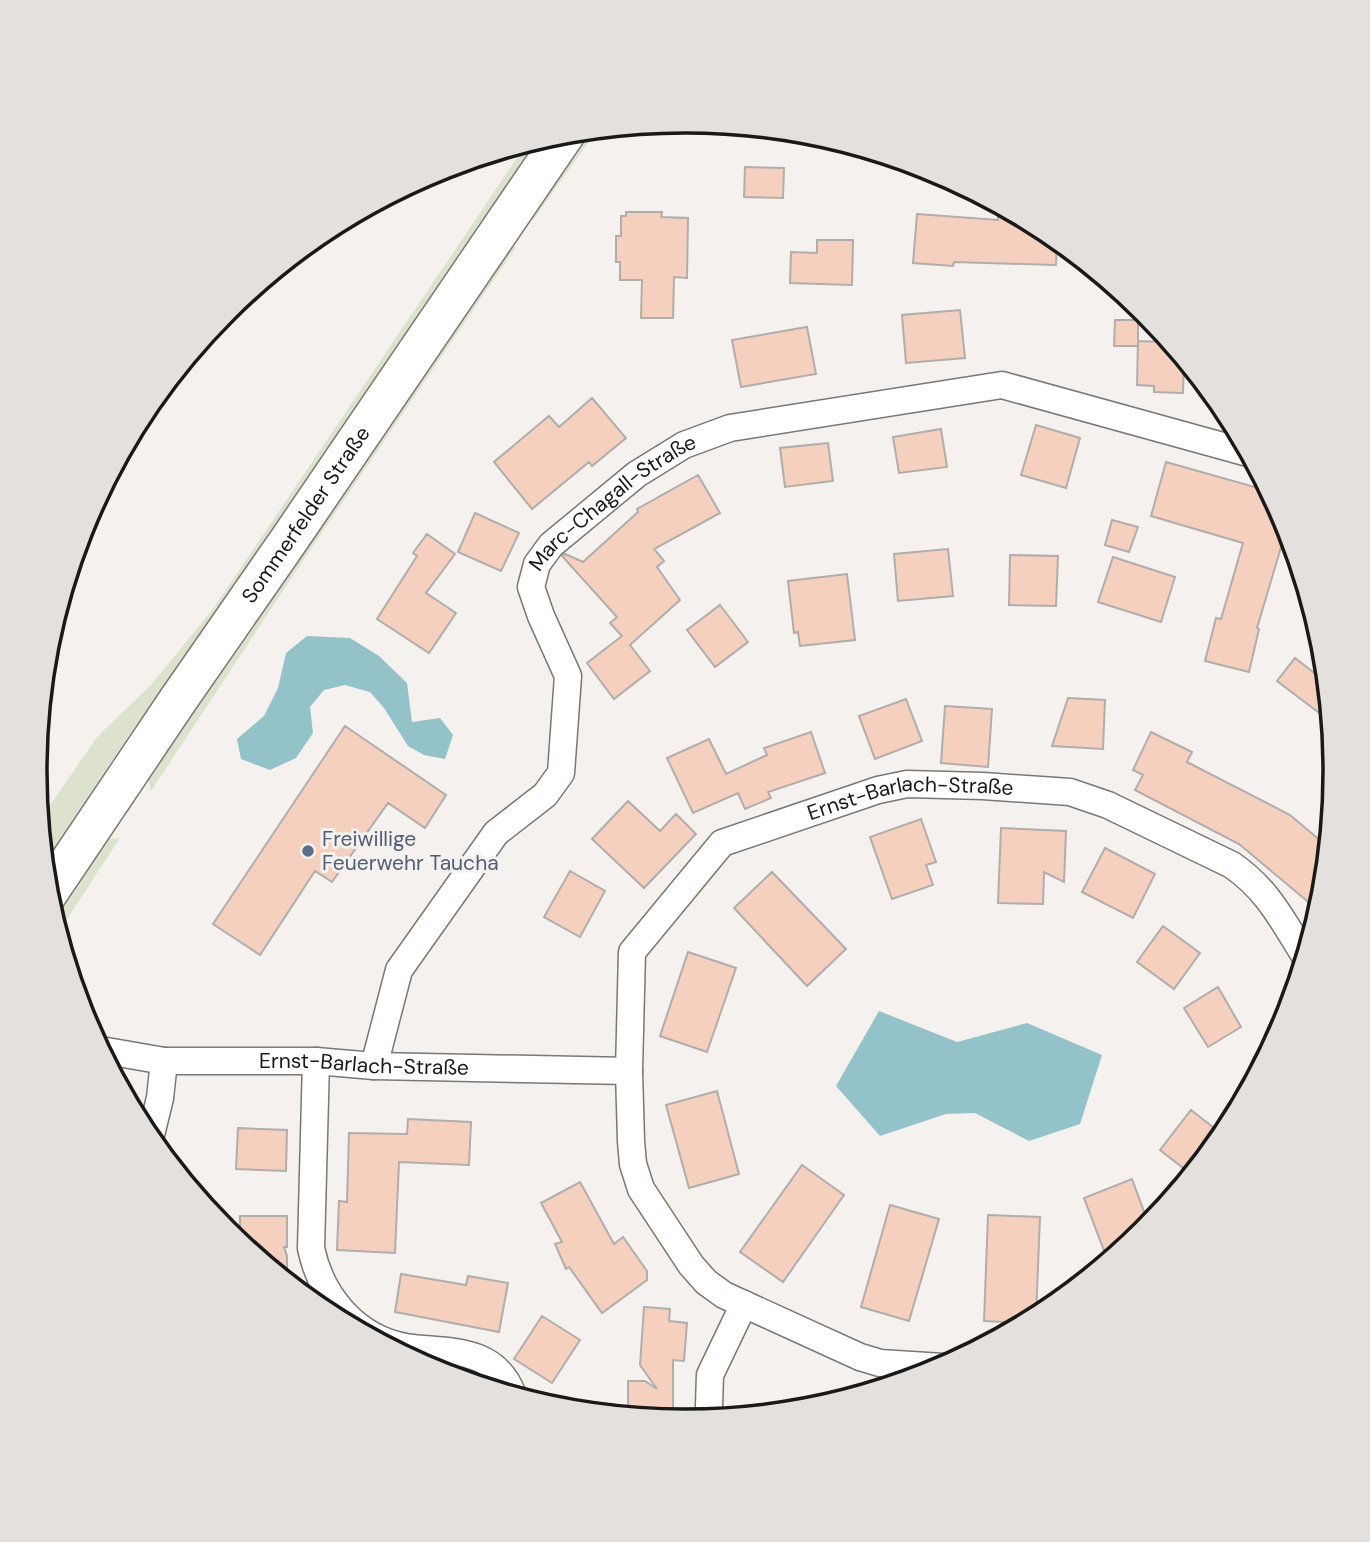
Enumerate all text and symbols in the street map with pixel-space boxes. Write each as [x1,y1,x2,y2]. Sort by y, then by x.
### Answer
street label: Sommerfelder Straße [235,421,376,609]
street label: Marc-Chagall-Straße [522,428,700,577]
street label: Ernst-Barlach-Straße [804,770,1015,827]
place label: Freiwillige Feuerwehr Taucha [322,825,499,877]
marker: Freiwillige Feuerwehr Taucha [300,843,316,859]
street label: Ernst-Barlach-Straße [259,1047,469,1082]

